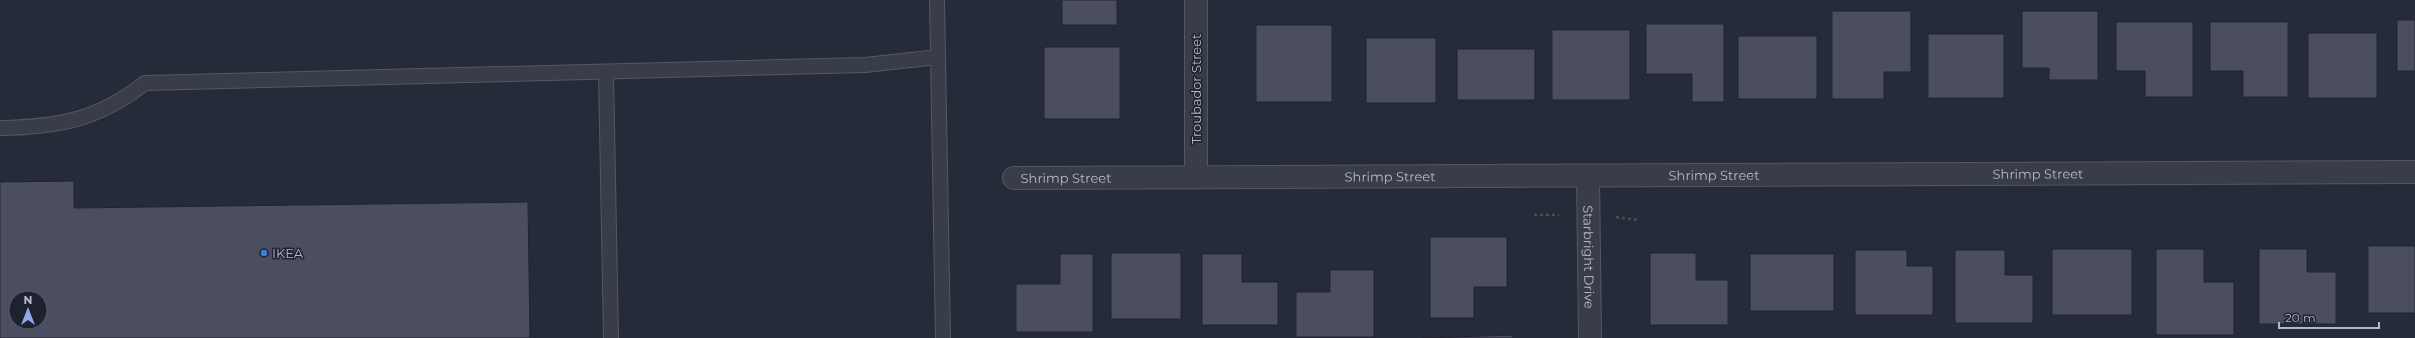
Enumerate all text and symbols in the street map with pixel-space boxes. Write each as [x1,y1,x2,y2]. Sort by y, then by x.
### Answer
street label: Troubador Street [1188,34,1204,144]
street label: Shrimp Street [1993,165,2083,182]
street label: Shrimp Street [1669,167,1759,183]
street label: Shrimp Street [1345,168,1435,185]
street label: Shrimp Street [1021,170,1111,186]
street label: Starbright Drive [1580,205,1598,309]
place label: IKEA [272,245,304,261]
marker: IKEA [259,248,269,258]
north arrow [8,290,48,330]
text: N [24,293,32,307]
scale bar [2279,304,2379,330]
text: 20 m [2285,310,2316,325]

